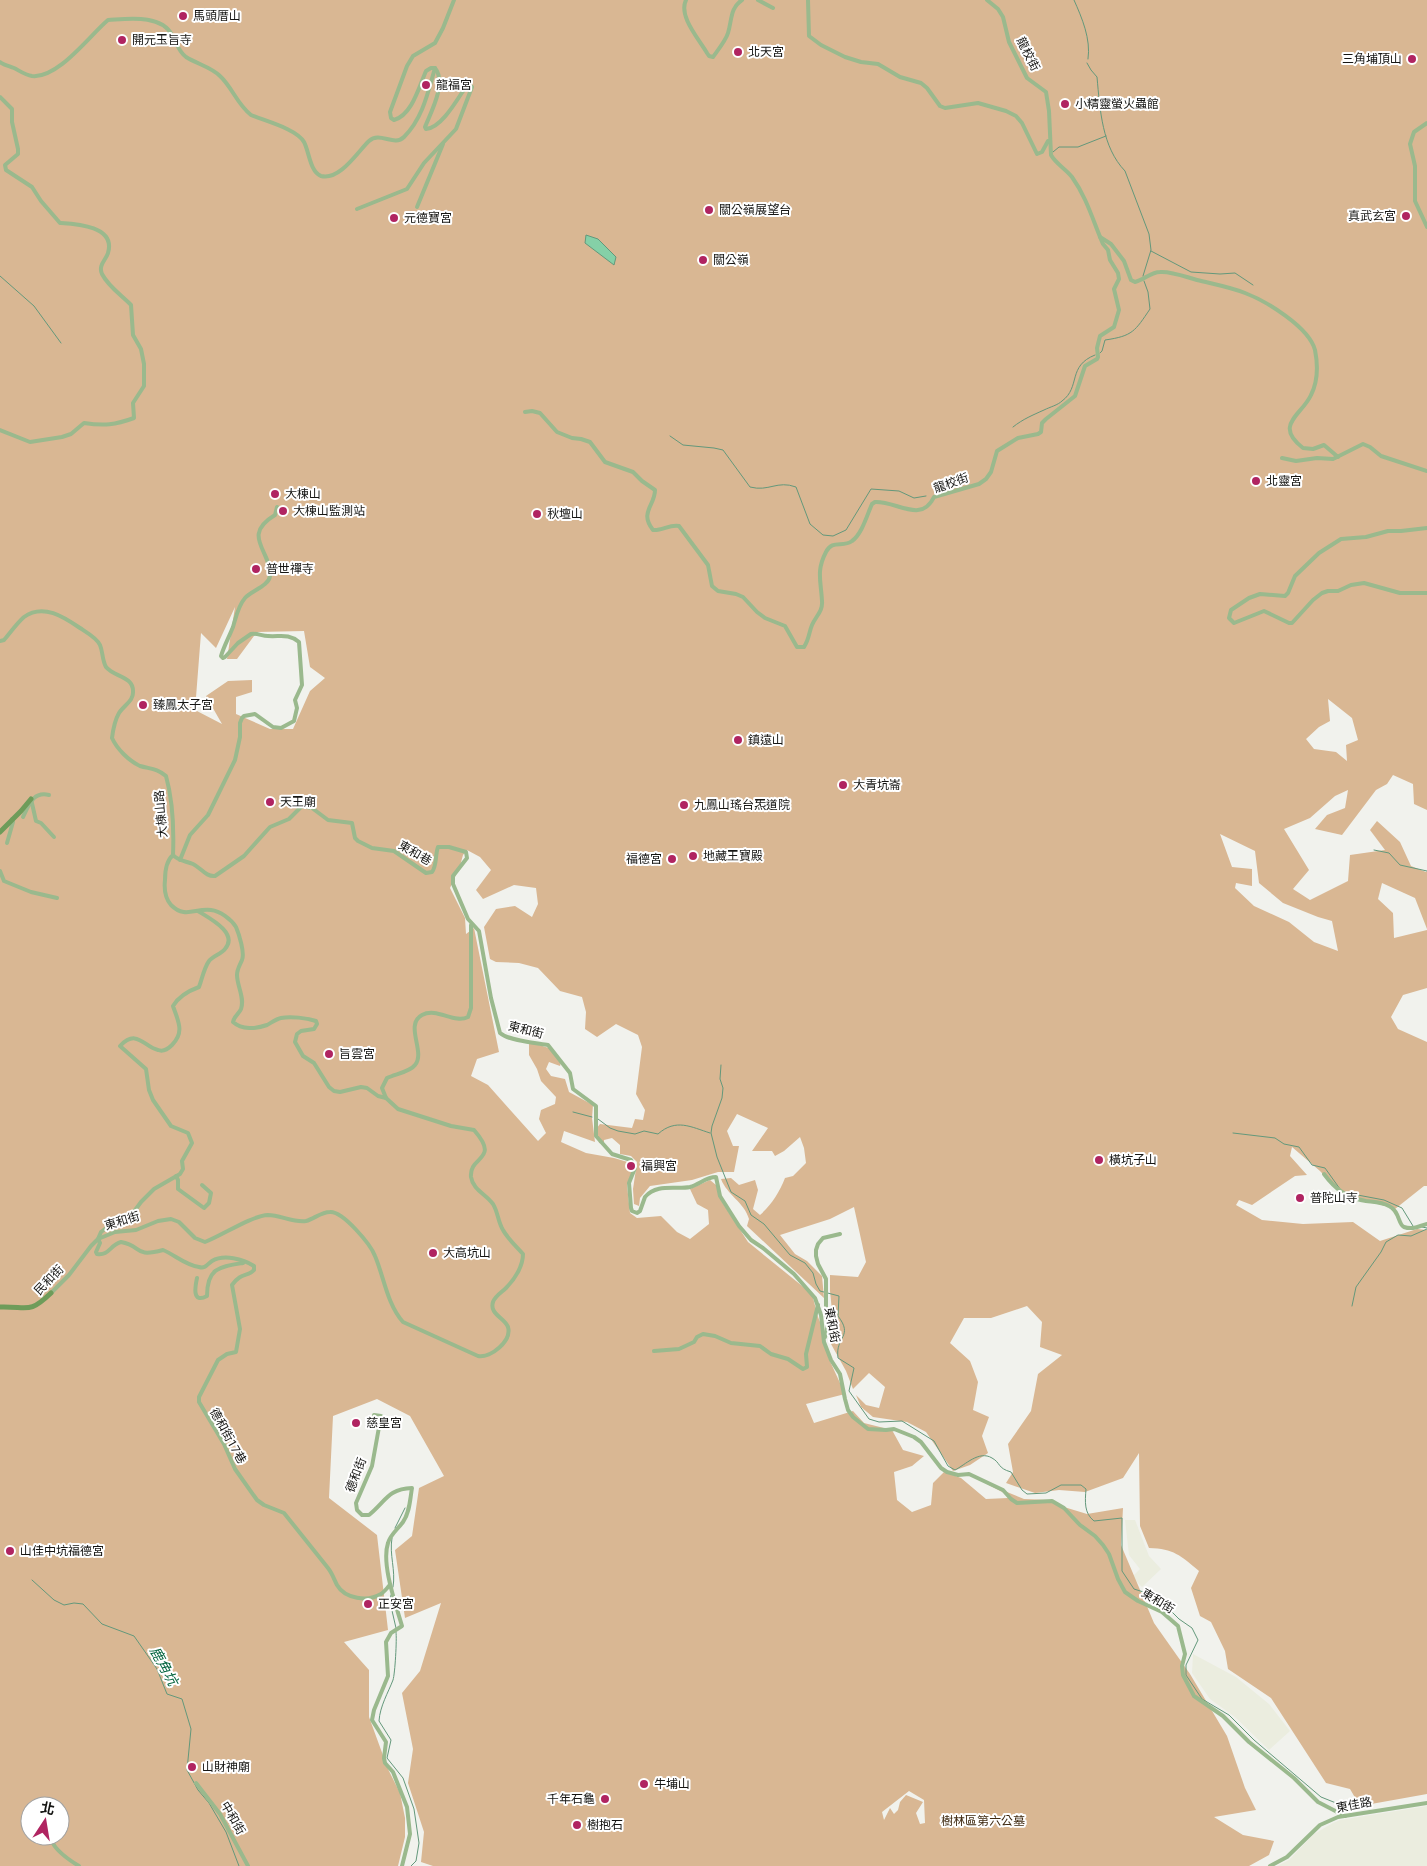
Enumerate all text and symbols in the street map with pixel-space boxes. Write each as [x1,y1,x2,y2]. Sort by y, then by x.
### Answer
place label: 馬頭厝山 [193,9,241,23]
marker: 馬頭厝山 [177,10,189,22]
place label: 開元玉旨寺 [132,33,192,47]
marker: 開元玉旨寺 [116,34,128,46]
street label: 龍校街 [1014,35,1042,73]
place label: 北天宮 [748,45,784,59]
marker: 北天宮 [732,46,744,58]
place label: 三角埔頂山 [1342,52,1402,66]
marker: 三角埔頂山 [1406,53,1418,65]
place label: 龍福宮 [436,78,472,92]
marker: 龍福宮 [420,79,432,91]
place label: 小精靈螢火蟲館 [1075,97,1159,111]
marker: 小精靈螢火蟲館 [1059,98,1071,110]
place label: 關公嶺展望台 [719,203,791,217]
marker: 關公嶺展望台 [703,204,715,216]
place label: 真武玄宮 [1348,209,1396,223]
marker: 真武玄宮 [1400,210,1412,222]
place label: 元德寶宮 [404,211,452,225]
marker: 元德寶宮 [388,212,400,224]
place label: 關公嶺 [713,253,749,267]
marker: 關公嶺 [697,254,709,266]
street label: 龍校街 [932,471,970,495]
place label: 北靈宮 [1266,474,1302,488]
marker: 北靈宮 [1250,475,1262,487]
place label: 大棟山 [285,487,321,501]
marker: 大棟山 [269,488,281,500]
place label: 大棟山監測站 [293,504,365,518]
marker: 大棟山監測站 [277,505,289,517]
place label: 秋壇山 [547,507,583,521]
marker: 秋壇山 [531,508,543,520]
place label: 普世禪寺 [266,562,314,576]
marker: 普世禪寺 [250,563,262,575]
place label: 臻鳳太子宮 [153,698,213,712]
marker: 臻鳳太子宮 [137,699,149,711]
place label: 鎮遠山 [748,733,784,747]
marker: 鎮遠山 [732,734,744,746]
place label: 大青坑崙 [853,778,901,792]
marker: 大青坑崙 [837,779,849,791]
street label: 大棟山路 [152,789,170,839]
place label: 天王廟 [280,795,316,809]
marker: 天王廟 [264,796,276,808]
place label: 九鳳山瑤台炁道院 [694,798,790,812]
marker: 九鳳山瑤台炁道院 [678,799,690,811]
street label: 東和巷 [396,838,434,868]
place label: 地藏王寶殿 [703,849,763,863]
marker: 地藏王寶殿 [687,850,699,862]
place label: 福德宮 [626,852,662,866]
marker: 福德宮 [666,853,678,865]
street label: 東和街 [507,1019,545,1041]
place label: 旨雲宮 [339,1047,375,1061]
marker: 旨雲宮 [323,1048,335,1060]
place label: 橫坑子山 [1109,1153,1157,1167]
marker: 橫坑子山 [1093,1154,1105,1166]
place label: 福興宮 [641,1159,677,1173]
marker: 福興宮 [625,1160,637,1172]
place label: 普陀山寺 [1310,1191,1358,1205]
marker: 普陀山寺 [1294,1192,1306,1204]
street label: 東和街 [103,1209,141,1233]
place label: 大高坑山 [443,1246,491,1260]
marker: 大高坑山 [427,1247,439,1259]
street label: 民和街 [31,1262,67,1298]
street label: 東和街 [822,1306,842,1344]
street label: 德和街17巷 [207,1406,249,1466]
place label: 慈皇宮 [366,1416,402,1430]
marker: 慈皇宮 [350,1417,362,1429]
street label: 德和街 [343,1456,369,1494]
place label: 山佳中坑福德宮 [20,1544,104,1558]
marker: 山佳中坑福德宮 [4,1545,16,1557]
street label: 東和街 [1139,1586,1177,1616]
place label: 正安宮 [378,1597,414,1611]
marker: 正安宮 [362,1598,374,1610]
water label: 鹿角坑 [147,1644,182,1690]
place label: 山財神廟 [202,1760,250,1774]
marker: 山財神廟 [186,1761,198,1773]
place label: 牛埔山 [654,1777,690,1791]
marker: 牛埔山 [638,1778,650,1790]
place label: 千年石龜 [547,1792,595,1806]
marker: 千年石龜 [599,1793,611,1805]
street label: 東佳路 [1335,1795,1373,1815]
north arrow [20,1796,70,1846]
text: 北 [39,1799,56,1818]
street label: 中和街 [218,1799,248,1837]
park label: 樹林區第六公墓 [941,1814,1025,1828]
place label: 樹抱石 [587,1818,623,1832]
marker: 樹抱石 [571,1819,583,1831]

